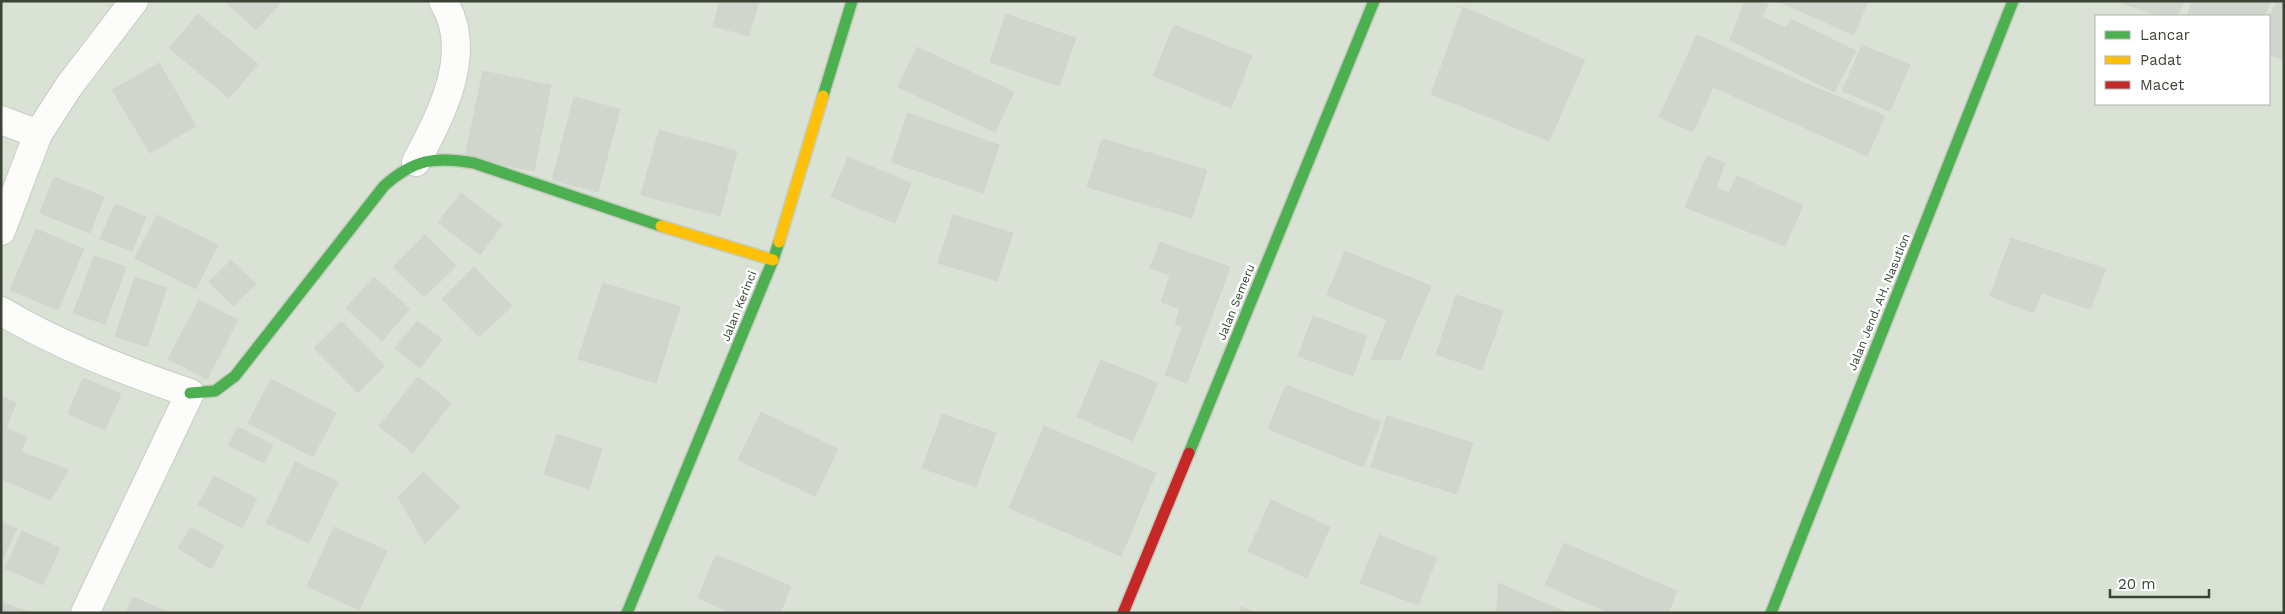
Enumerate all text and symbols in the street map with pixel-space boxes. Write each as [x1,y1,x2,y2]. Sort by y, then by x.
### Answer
legend [2095,15,2270,105]
text: Lancar [2140,26,2190,44]
text: Padat [2140,51,2182,69]
text: Macet [2140,76,2185,94]
street label: Jalan Jend. AH. Nasution [1845,231,1913,373]
street label: Jalan Semeru [1214,262,1258,342]
street label: Jalan Kerinci [718,269,760,343]
scale bar [2110,566,2209,598]
text: 20 m [2118,575,2156,593]

